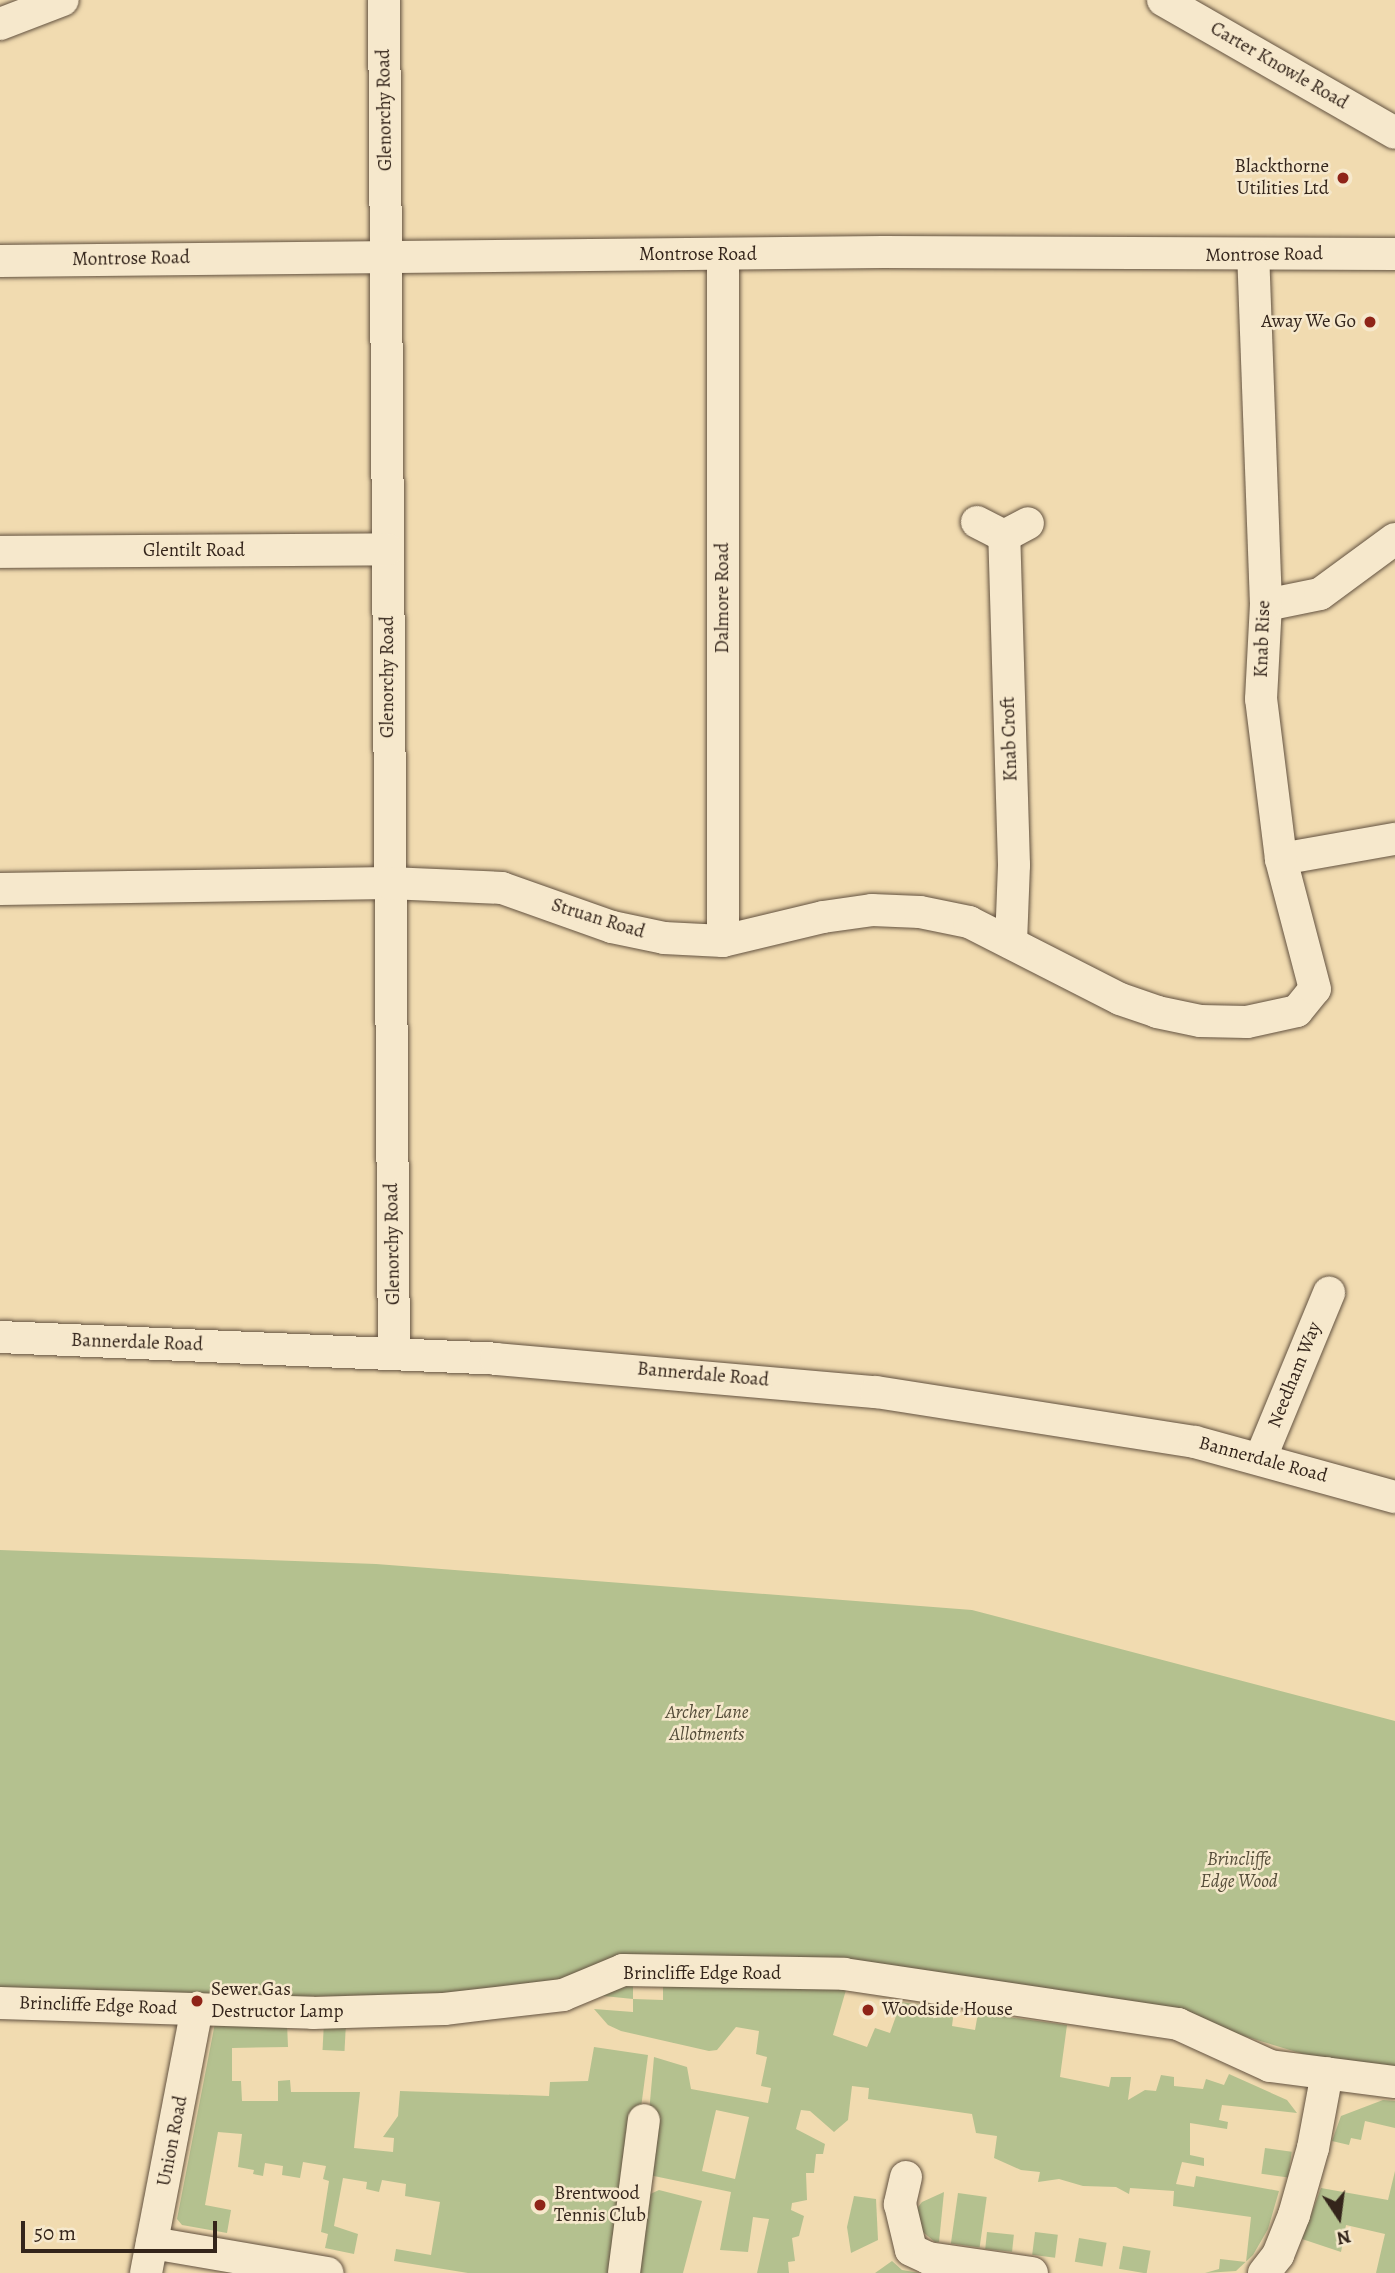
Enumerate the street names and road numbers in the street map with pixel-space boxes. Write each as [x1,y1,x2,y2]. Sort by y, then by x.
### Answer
street label: Carter Knowle Road [1206,17,1352,115]
street label: Glenorchy Road [373,49,397,171]
street label: Montrose Road [1205,243,1323,267]
street label: Montrose Road [639,244,757,266]
street label: Montrose Road [72,247,190,271]
street label: Glentilt Road [143,540,245,562]
street label: Dalmore Road [712,542,734,654]
street label: Knab Rise [1250,600,1276,678]
street label: Glenorchy Road [377,616,399,738]
street label: Knab Croft [997,696,1023,782]
street label: Struan Road [549,894,647,944]
street label: Glenorchy Road [381,1183,405,1305]
street label: Needham Way [1263,1319,1327,1431]
street label: Bannerdale Road [71,1329,203,1357]
street label: Bannerdale Road [636,1358,770,1392]
street label: Bannerdale Road [1196,1432,1330,1488]
street label: Brincliffe Edge Road [623,1963,781,1985]
street label: Brincliffe Edge Road [18,1992,178,2020]
street label: Union Road [153,2094,193,2188]

